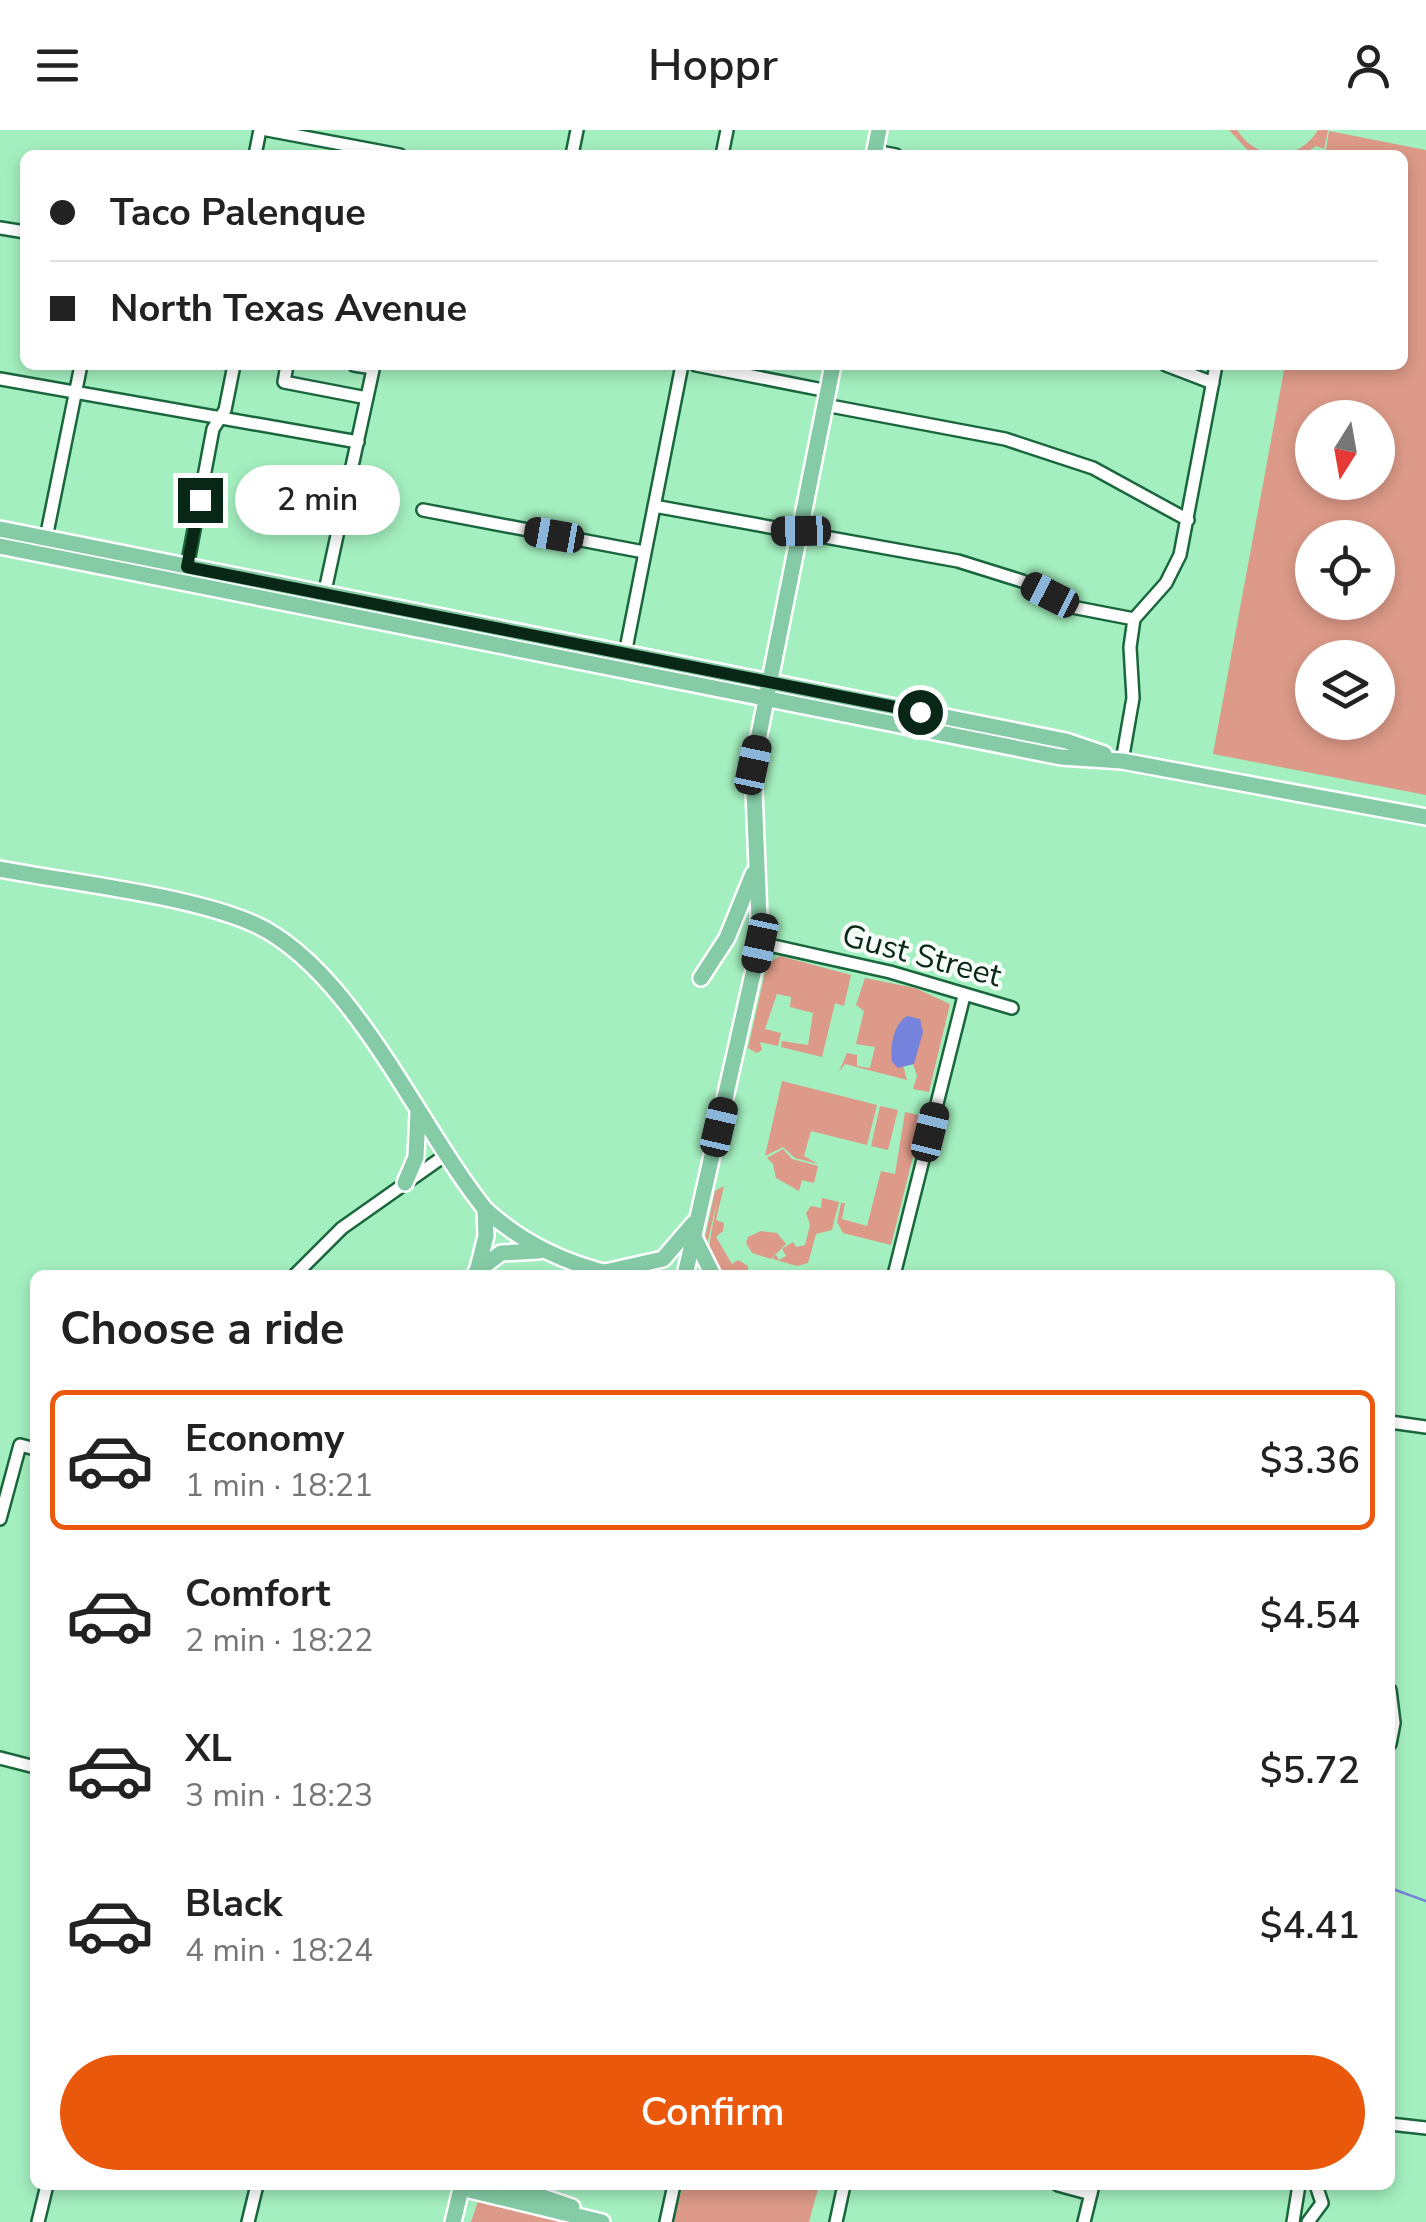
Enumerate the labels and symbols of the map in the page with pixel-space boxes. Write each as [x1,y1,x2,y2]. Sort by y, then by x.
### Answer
north arrow [1295,400,1395,500]
callout: 2 min [235,465,400,535]
route end [178,478,223,523]
car [522,515,586,555]
car [771,515,831,547]
car [1016,568,1084,622]
route start [898,690,943,735]
car [732,733,774,797]
car [739,911,781,975]
street label: Gust Street [838,914,1007,998]
car [698,1094,740,1160]
car [908,1099,952,1165]

